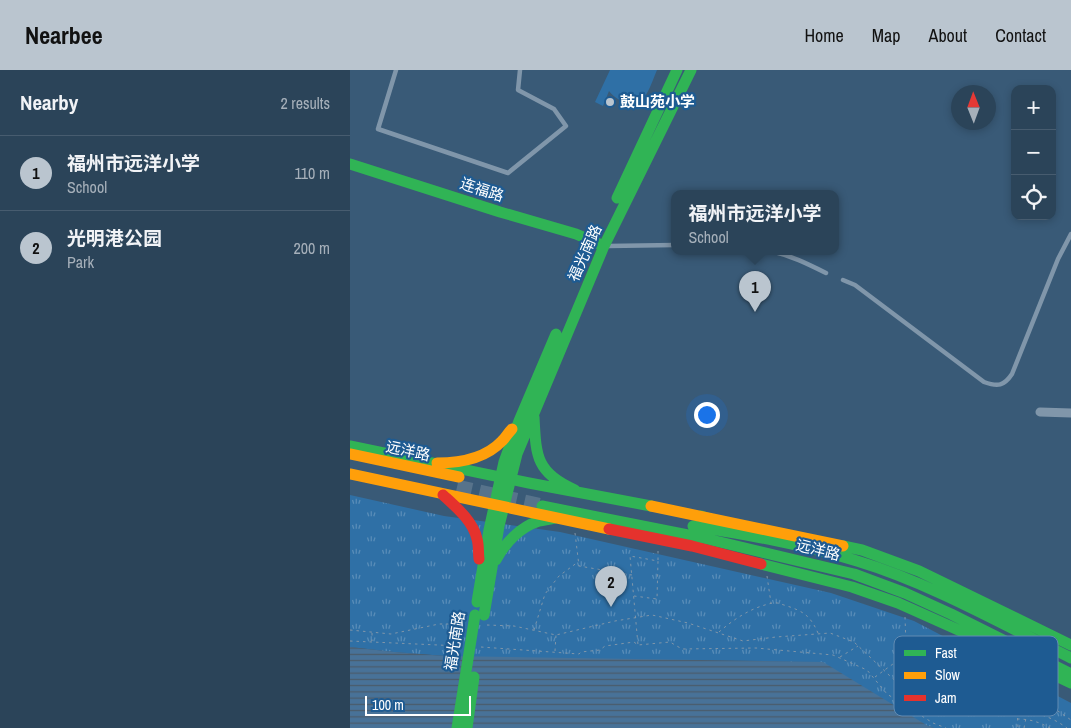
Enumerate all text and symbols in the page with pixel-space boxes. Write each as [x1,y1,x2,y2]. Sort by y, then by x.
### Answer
text: Nearbee [25,19,103,51]
text: Home [804,23,844,48]
text: Map [872,23,901,48]
text: About [929,23,967,48]
text: Contact [995,23,1046,48]
north arrow [951,85,996,130]
map controls [1011,85,1056,220]
button: + [1011,85,1056,130]
text: Nearby [20,88,78,117]
place label: 鼓山苑小学 [620,91,695,112]
text: 2 results [280,92,330,114]
marker: 鼓山苑小学 [604,96,616,108]
button: − [1011,130,1056,175]
text: 福州市远洋小学 [67,150,200,176]
text: 1 [32,162,40,184]
text: 110 m [294,162,330,184]
street label: 连福路 [458,173,507,206]
button: locate [1011,175,1056,220]
text: School [67,176,107,198]
popup [671,190,839,255]
text: 福州市远洋小学 [688,200,822,226]
street label: 福光南路 [563,221,606,284]
text: 光明港公园 [67,225,162,251]
text: School [688,226,729,248]
text: 2 [32,237,40,259]
text: 200 m [294,237,330,259]
text: Park [67,251,94,273]
pin: 1 [739,271,771,312]
your location [694,402,720,428]
street label: 远洋路 [384,436,432,465]
street label: 远洋路 [794,534,843,565]
pin: 2 [595,566,627,607]
street label: 福光南路 [439,610,470,672]
legend [894,636,1058,716]
text: Fast [935,644,957,662]
text: Slow [935,666,961,684]
text: Jam [935,689,957,707]
scale bar [365,693,471,716]
text: 100 m [372,696,404,714]

